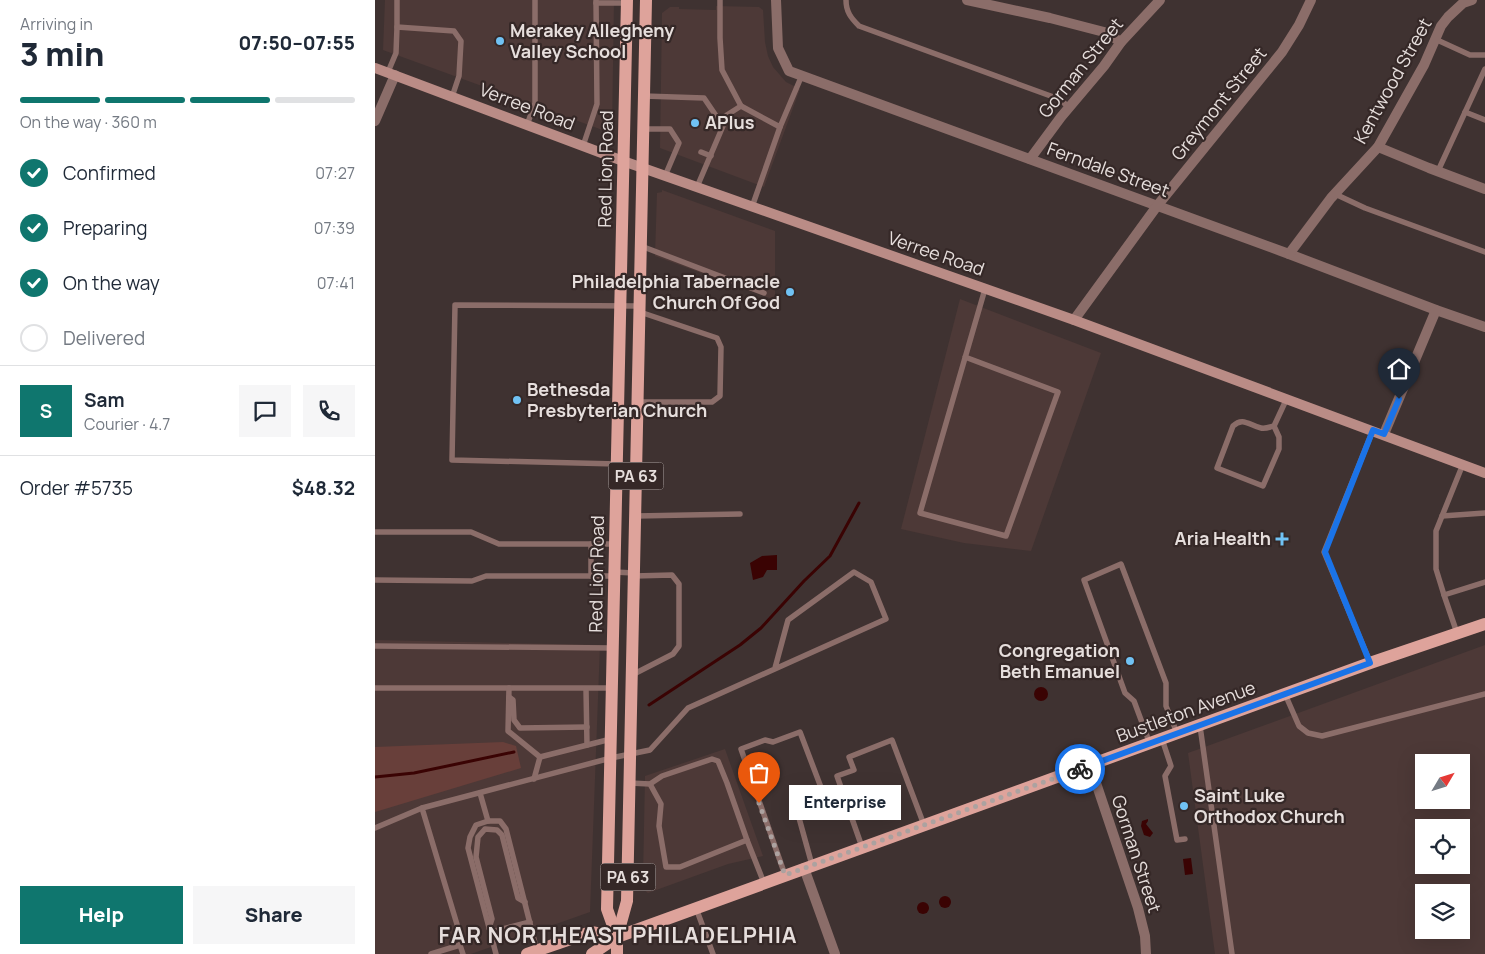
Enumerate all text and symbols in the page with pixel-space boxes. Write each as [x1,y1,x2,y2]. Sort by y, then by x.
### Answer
street label: Gorman Street [1032,12,1128,122]
text: Arriving in [20,13,93,35]
street label: Kentwood Street [1348,13,1437,148]
place label: Merakey Allegheny Valley School [510,18,674,63]
text: 07:50–07:55 [239,30,355,56]
text: 3 min [20,32,104,76]
marker: Merakey Allegheny Valley School [494,35,506,47]
street label: Greymont Street [1165,42,1271,165]
street label: Verree Road [476,77,579,135]
street label: Red Lion Road [592,110,618,228]
place label: APlus [705,110,755,134]
text: On the way · 360 m [20,111,157,133]
marker: APlus [689,117,701,129]
street label: Ferndale Street [1044,136,1173,202]
icon: check [20,159,48,187]
text: Confirmed [63,160,156,186]
text: 07:27 [315,162,355,184]
icon: check [20,214,48,242]
text: Preparing [63,215,148,241]
text: 07:39 [314,217,355,239]
street label: Verree Road [885,225,988,281]
icon: check [20,269,48,297]
place label: Philadelphia Tabernacle Church Of God [572,269,780,314]
text: On the way [63,270,160,296]
text: 07:41 [317,272,355,294]
marker: Philadelphia Tabernacle Church Of God [784,286,796,298]
text: Delivered [63,325,145,351]
pin [1378,348,1420,399]
icon: home [1385,355,1413,383]
place label: Bethesda Presbyterian Church [527,377,707,422]
button: chat [239,385,291,437]
button: phone [303,385,355,437]
text: Sam [84,387,125,413]
marker: Bethesda Presbyterian Church [511,394,523,406]
text: S [40,398,52,424]
text: Courier · 4.7 [84,413,170,435]
road number: PA 63 [609,462,663,490]
text: Order #5735 [20,475,133,501]
text: $48.32 [292,475,355,501]
street label: Red Lion Road [583,515,609,633]
place label: Aria Health [1175,526,1271,550]
marker: Aria Health [1275,532,1289,546]
place label: Congregation Beth Emanuel [999,638,1120,683]
marker: Congregation Beth Emanuel [1124,655,1136,667]
street label: Bustleton Avenue [1113,675,1259,747]
courier [1055,744,1105,794]
pin [738,752,780,803]
north arrow [1415,754,1470,809]
map controls [1415,754,1470,939]
icon: bike [1066,755,1094,783]
icon: bag [745,759,773,787]
place label: Saint Luke Orthodox Church [1194,783,1345,828]
callout: Enterprise [789,786,901,820]
text: Enterprise [804,791,886,813]
street label: Gorman Street [1107,792,1167,916]
marker: Saint Luke Orthodox Church [1178,800,1190,812]
button: locate [1415,819,1470,874]
road number: PA 63 [601,864,655,890]
button: layers [1415,884,1470,939]
button: Help [20,886,183,944]
button: Share [193,886,355,944]
district label: FAR NORTHEAST PHILADELPHIA [438,920,798,950]

